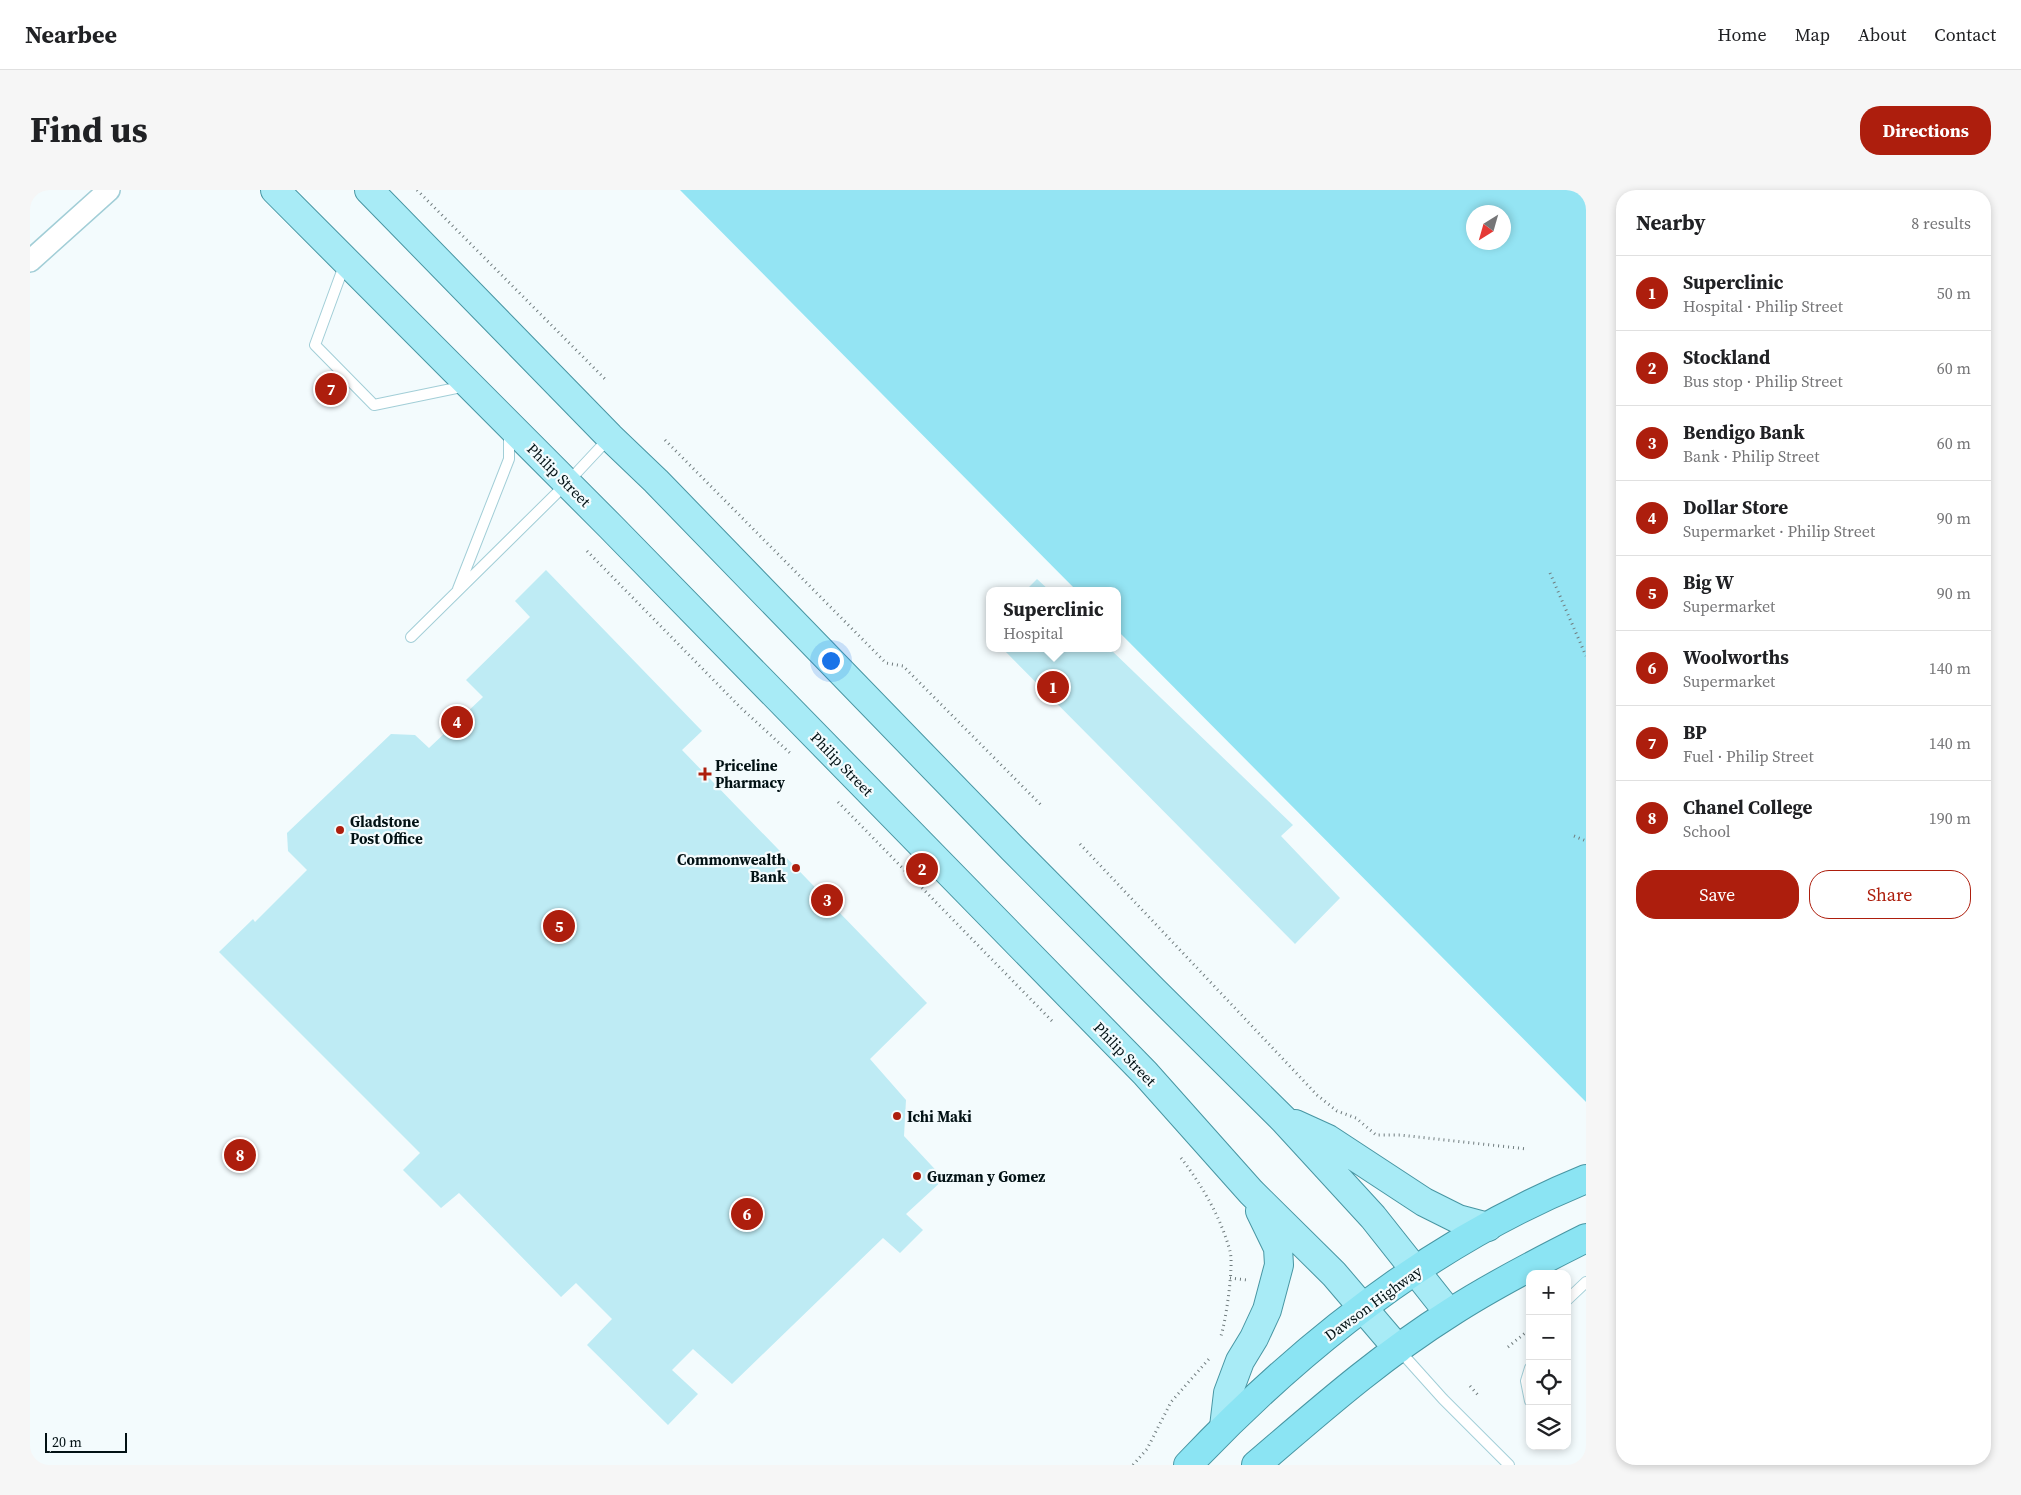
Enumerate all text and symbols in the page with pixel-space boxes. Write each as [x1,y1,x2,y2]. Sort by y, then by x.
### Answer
text: Nearbee [25,18,117,51]
text: Home [1718,22,1767,47]
text: Map [1795,22,1830,47]
text: About [1858,22,1906,47]
text: Contact [1934,22,1996,47]
text: Find us [30,106,148,154]
button: Directions [1860,106,1991,155]
north arrow [1466,205,1511,250]
text: Nearby [1636,208,1706,237]
text: 8 results [1911,212,1971,234]
text: Superclinic [1683,269,1784,295]
text: 1 [1648,282,1656,304]
text: 50 m [1937,282,1971,304]
text: Hospital · Philip Street [1683,295,1843,317]
text: Stockland [1683,344,1770,370]
text: 2 [1648,357,1656,379]
text: 60 m [1937,357,1971,379]
pin: 7 [315,370,347,408]
text: Bus stop · Philip Street [1683,370,1843,392]
text: Bendigo Bank [1683,419,1805,445]
text: 3 [1648,432,1656,454]
text: 60 m [1937,432,1971,454]
street label: Philip Street [523,439,596,512]
text: Bank · Philip Street [1683,445,1819,467]
text: Dollar Store [1683,494,1788,520]
text: 4 [1648,507,1656,529]
text: 90 m [1937,507,1971,529]
text: Supermarket · Philip Street [1683,520,1875,542]
text: Big W [1683,569,1734,595]
text: 5 [1648,582,1656,604]
text: 90 m [1937,582,1971,604]
popup [986,587,1121,652]
text: Supermarket [1683,595,1775,617]
text: Superclinic [1003,596,1104,622]
text: Hospital [1003,622,1063,644]
text: Woolworths [1683,644,1789,670]
your location [818,648,844,674]
text: 6 [1648,657,1656,679]
text: 140 m [1929,657,1971,679]
pin: 1 [1037,668,1069,706]
text: Supermarket [1683,670,1775,692]
pin: 4 [441,703,473,741]
text: BP [1683,719,1707,745]
street label: Philip Street [806,727,878,801]
text: 7 [1648,732,1656,754]
text: 140 m [1929,732,1971,754]
text: Fuel · Philip Street [1683,745,1814,767]
place label: Priceline Pharmacy [715,755,785,793]
marker: Priceline Pharmacy [699,768,711,780]
text: Chanel College [1683,794,1813,820]
text: 8 [1648,807,1656,829]
text: 190 m [1929,807,1971,829]
place label: Gladstone Post Office [350,811,423,849]
text: School [1683,820,1731,842]
marker: Gladstone Post Office [334,824,346,836]
place label: Commonwealth Bank [677,849,786,887]
pin: 2 [906,850,938,888]
marker: Commonwealth Bank [790,862,802,874]
button: Save [1636,870,1799,919]
button: Share [1809,870,1971,919]
pin: 3 [811,881,843,919]
pin: 5 [543,907,575,945]
street label: Philip Street [1089,1017,1161,1091]
place label: Ichi Maki [907,1106,972,1127]
marker: Ichi Maki [891,1110,903,1122]
pin: 8 [224,1136,256,1174]
place label: Guzman y Gomez [927,1166,1045,1187]
marker: Guzman y Gomez [911,1170,923,1182]
pin: 6 [731,1195,763,1233]
street label: Dawson Highway [1320,1260,1426,1345]
map controls [1526,1270,1571,1450]
button: + [1526,1270,1571,1315]
button: − [1526,1315,1571,1360]
button: locate [1526,1360,1571,1405]
button: layers [1526,1405,1571,1450]
scale bar [45,1430,128,1453]
text: 20 m [52,1432,82,1452]

